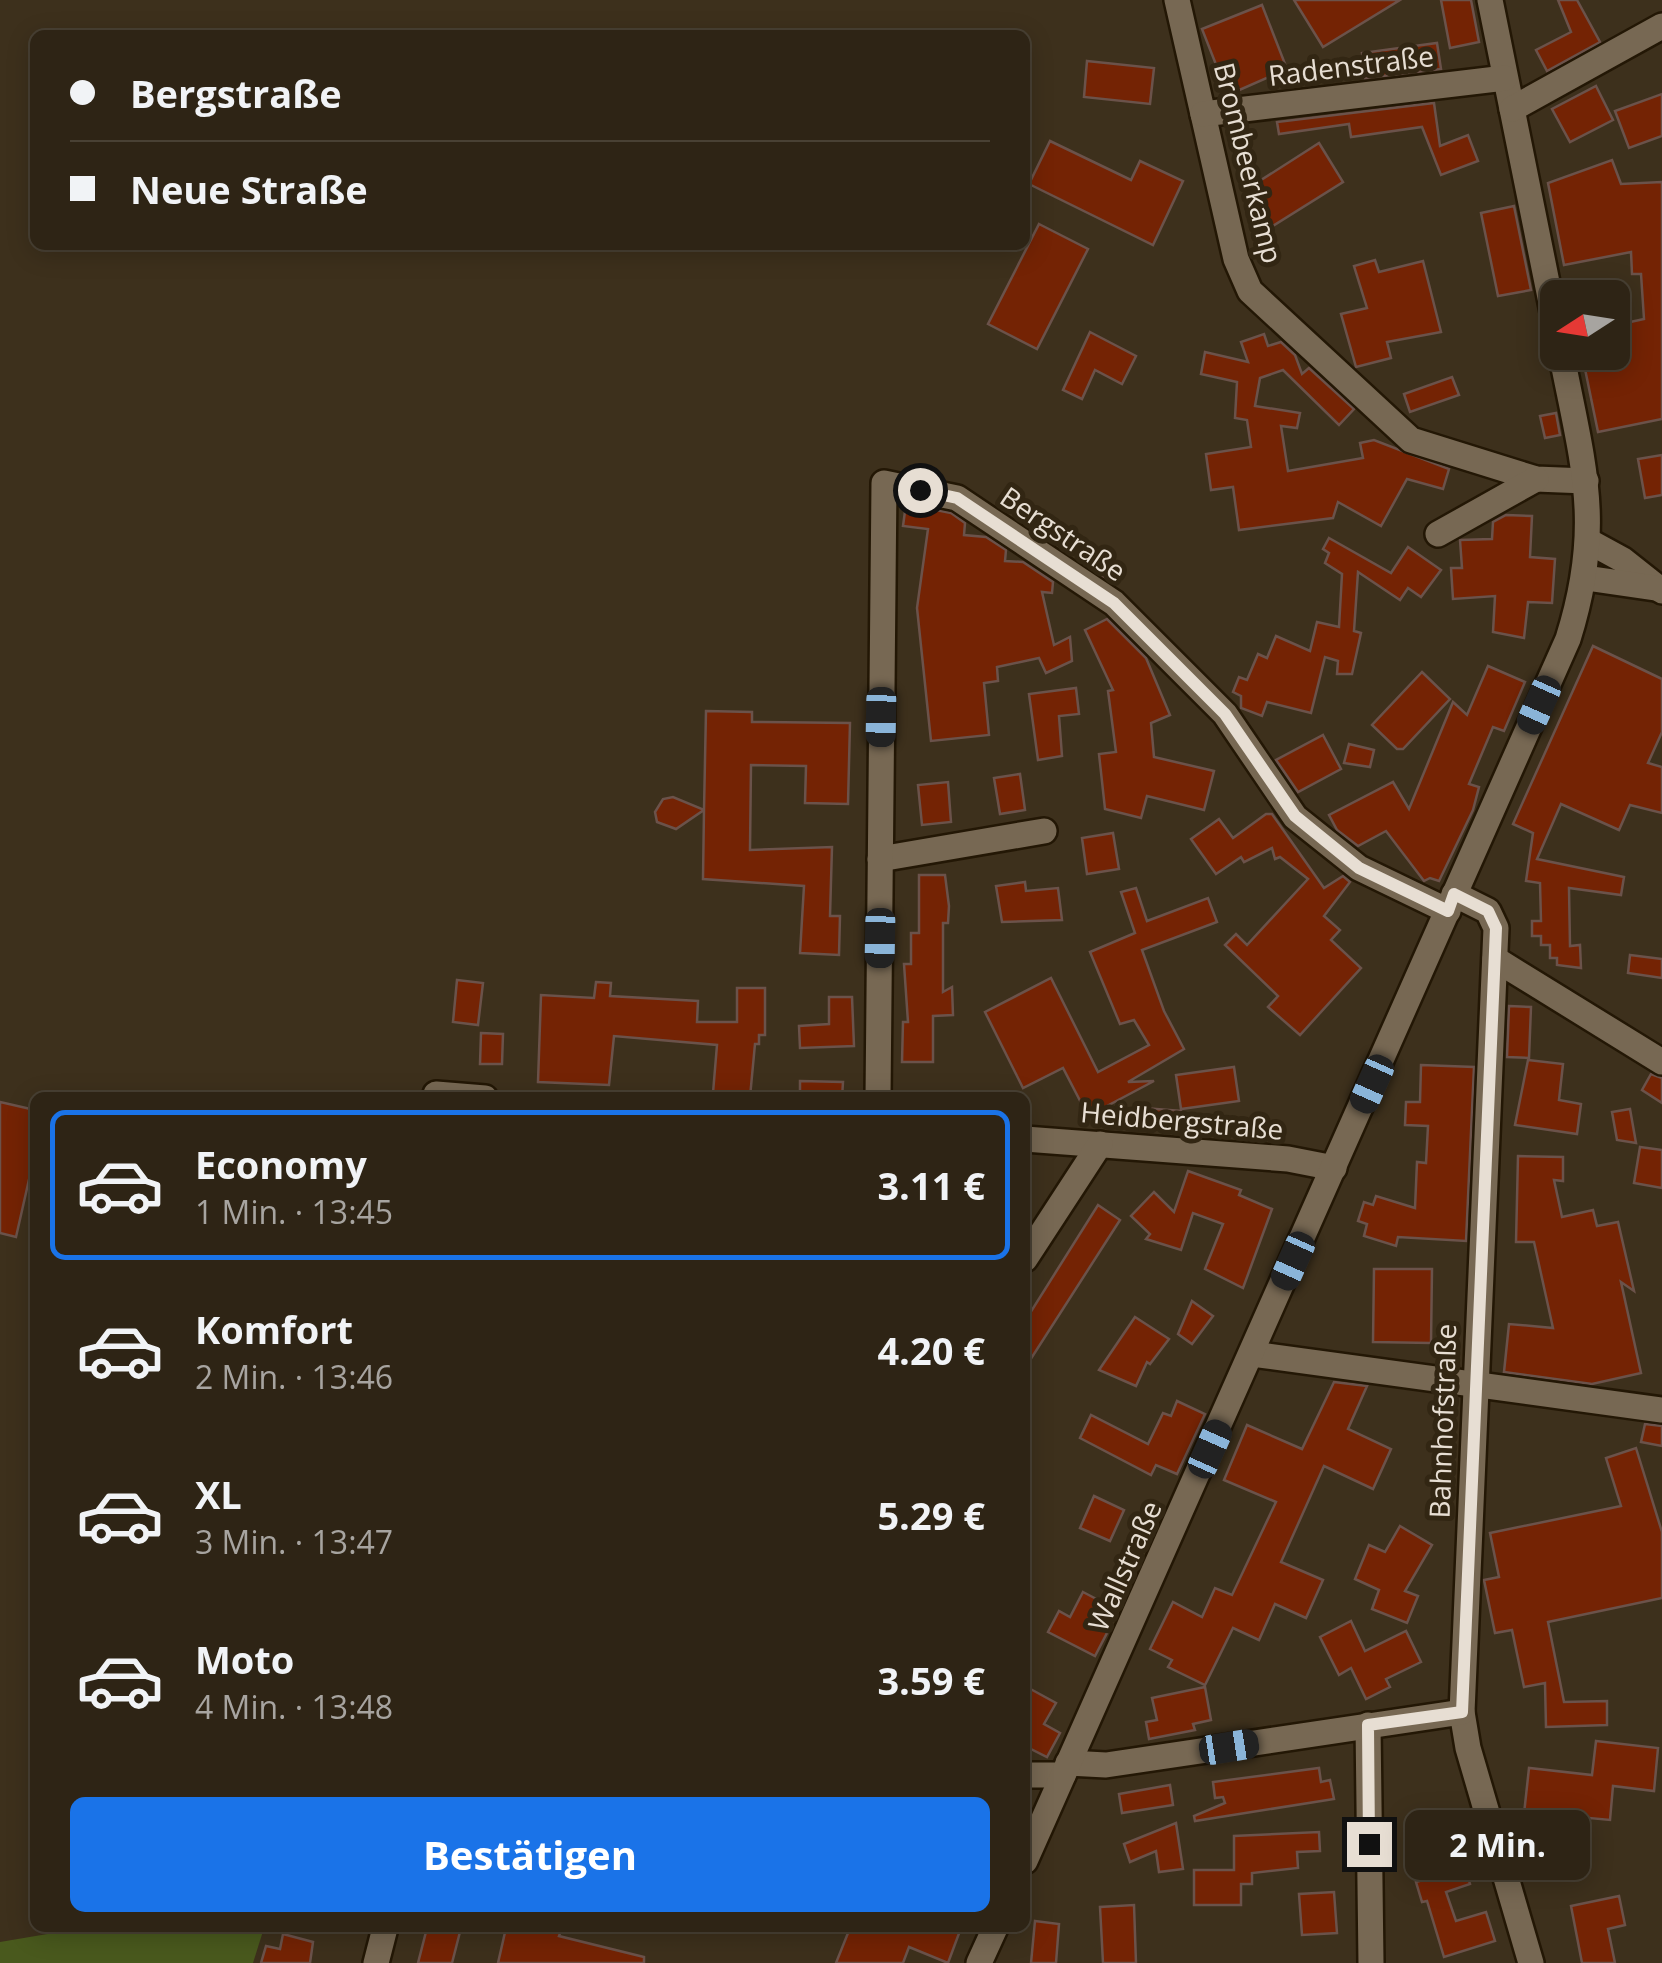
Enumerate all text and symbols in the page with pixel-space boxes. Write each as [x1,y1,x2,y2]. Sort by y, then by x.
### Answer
street label: Radenstraße [1266,36,1436,94]
street label: Brombeerkamp [1206,58,1292,267]
text: Bergstraße [130,67,342,119]
text: Neue Straße [130,163,368,215]
north arrow [1540,280,1630,370]
map controls [1540,280,1630,370]
route start [898,468,943,513]
street label: Bergstraße [993,477,1134,589]
car [1513,671,1565,739]
car [865,687,897,747]
car [864,908,896,968]
car [1346,1050,1398,1118]
street label: Heidbergstraße [1079,1092,1285,1148]
text: Economy [195,1138,367,1190]
icon: car [75,1140,165,1230]
text: 3.11 € [877,1159,985,1211]
text: 1 Min. · 13:45 [195,1190,393,1233]
car [1267,1227,1319,1295]
text: Komfort [195,1303,353,1355]
icon: car [75,1305,165,1395]
street label: Bahnhofstraße [1420,1323,1464,1519]
text: 4.20 € [877,1324,985,1376]
text: 2 Min. · 13:46 [195,1355,393,1398]
car [1184,1415,1236,1483]
text: XL [195,1468,242,1520]
icon: car [75,1470,165,1560]
text: 5.29 € [877,1489,985,1541]
street label: Wallstraße [1078,1494,1170,1637]
text: 3 Min. · 13:47 [195,1520,393,1563]
text: Moto [195,1633,294,1685]
icon: car [75,1635,165,1725]
text: 3.59 € [877,1654,985,1706]
text: 4 Min. · 13:48 [195,1685,393,1728]
car [1197,1727,1261,1767]
button: Bestätigen [70,1797,990,1912]
callout: 2 Min. [1404,1809,1589,1879]
route end [1347,1822,1392,1867]
text: 2 Min. [1449,1823,1546,1866]

